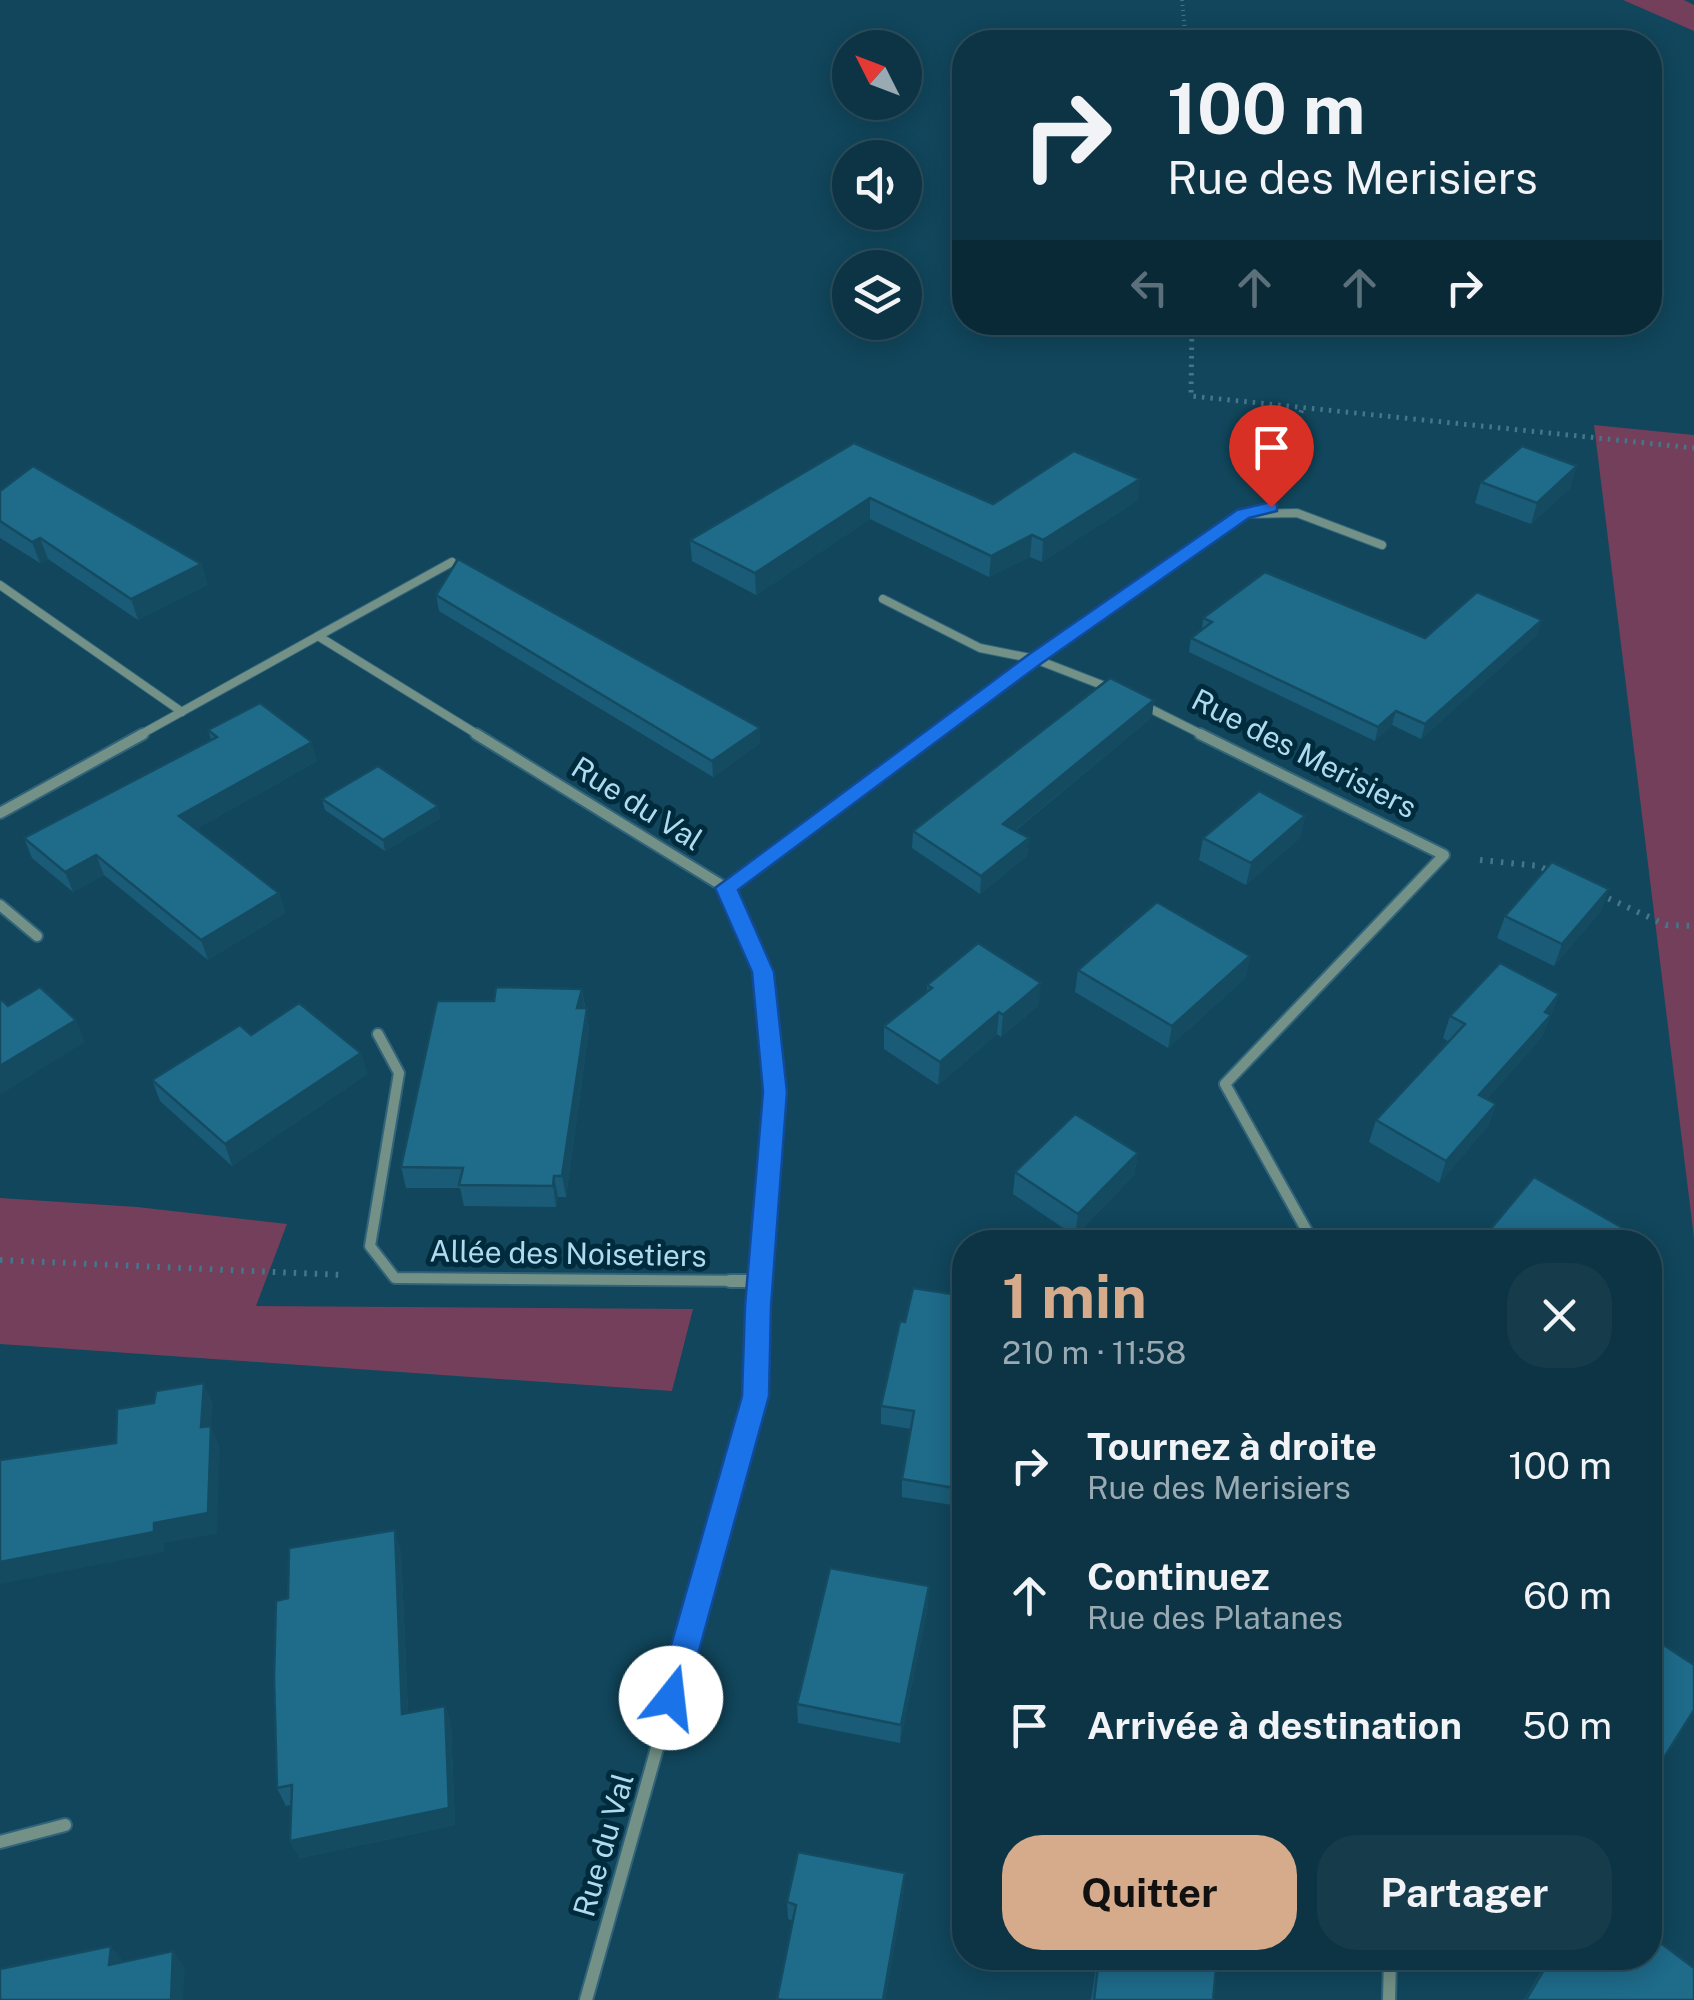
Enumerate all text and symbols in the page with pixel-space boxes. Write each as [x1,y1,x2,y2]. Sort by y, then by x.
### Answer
north arrow [832,30,922,120]
map controls [832,30,922,340]
text: 100 m [1167,67,1365,150]
icon: right [1002,70,1132,200]
button: sound [832,140,922,230]
text: Rue des Merisiers [1167,151,1538,204]
button: layers [832,250,922,340]
icon: left [1122,260,1177,315]
icon: ahead [1227,260,1282,315]
icon: ahead [1332,260,1387,315]
icon: right [1437,260,1492,315]
pin [1229,405,1314,508]
icon: arrive [1244,420,1299,475]
street label: Rue des Merisiers [1186,681,1423,825]
street label: Rue du Val [565,749,710,858]
street label: Allée des Noisetiers [429,1233,707,1273]
text: 1 min [1002,1261,1147,1332]
button: close [1507,1263,1612,1368]
text: 210 m · 11:58 [1002,1334,1186,1371]
text: Tournez à droite [1087,1424,1377,1469]
icon: right [1002,1438,1057,1493]
text: 100 m [1508,1443,1612,1488]
text: Rue des Merisiers [1087,1469,1351,1506]
text: Continuez [1087,1554,1270,1599]
icon: ahead [1002,1568,1057,1623]
text: 60 m [1523,1573,1612,1618]
text: Rue des Platanes [1087,1599,1343,1636]
position arrow [619,1646,723,1750]
icon: arrive [1002,1698,1057,1753]
text: Arrivée à destination [1087,1703,1462,1748]
text: 50 m [1522,1703,1612,1748]
street label: Rue du Val [565,1769,641,1921]
button: Quitter [1002,1835,1297,1950]
button: Partager [1317,1835,1612,1950]

